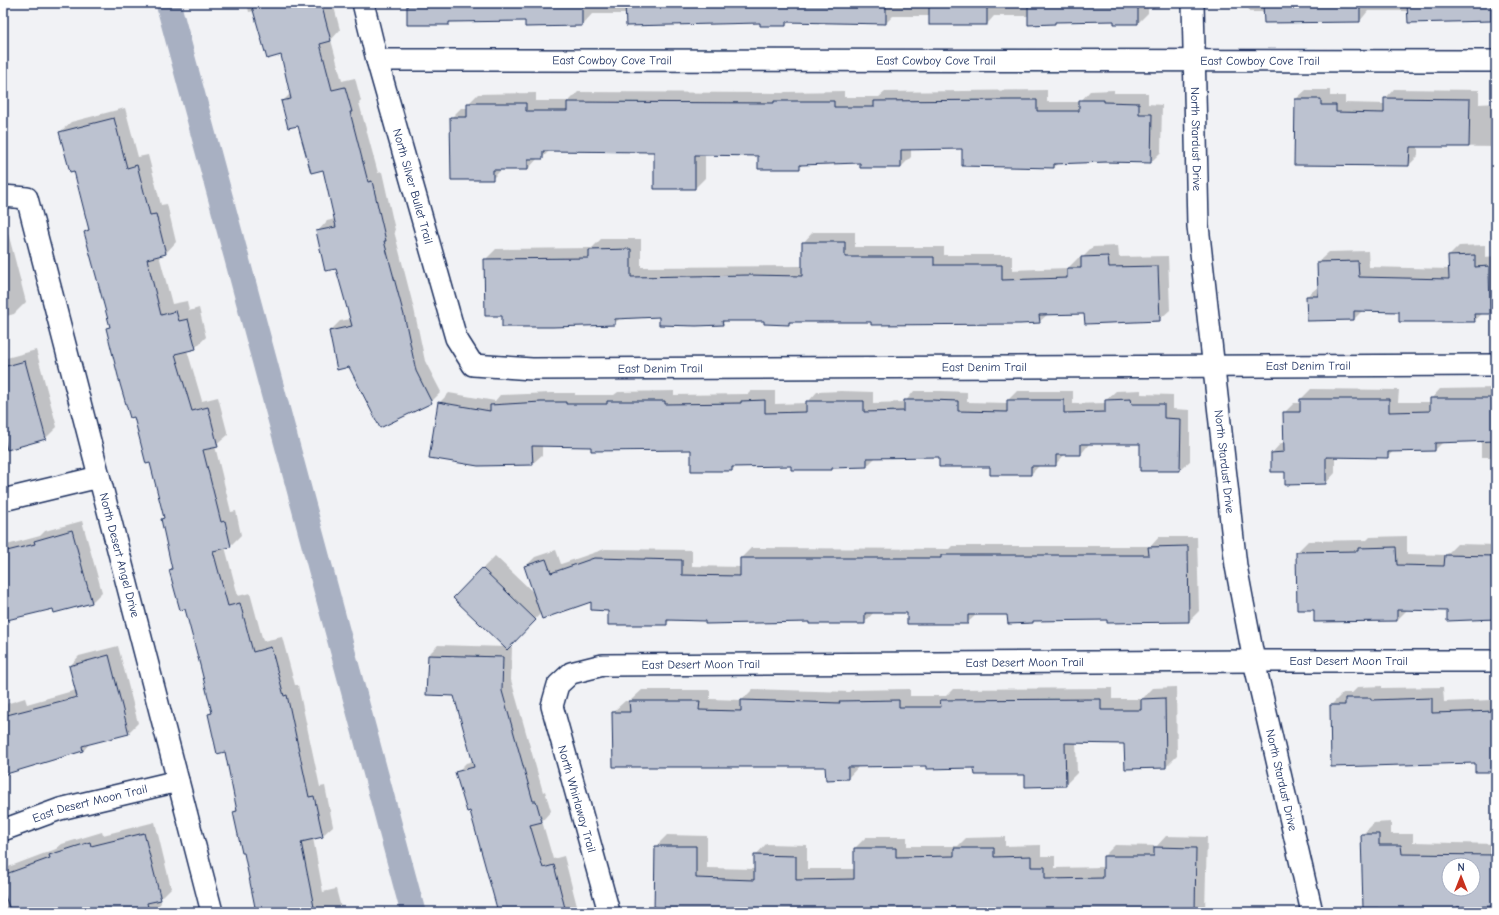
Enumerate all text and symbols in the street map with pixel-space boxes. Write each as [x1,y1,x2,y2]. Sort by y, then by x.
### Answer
street label: East Cowboy Cove Trail [552,53,672,67]
street label: East Cowboy Cove Trail [876,53,996,68]
street label: East Cowboy Cove Trail [1200,54,1320,68]
street label: North Stardust Drive [1188,87,1204,191]
street label: North Silver Bullet Trail [390,127,436,246]
street label: East Denim Trail [1266,359,1351,373]
street label: East Denim Trail [942,360,1027,374]
street label: East Denim Trail [618,361,703,376]
street label: North Stardust Drive [1212,409,1237,514]
street label: North Desert Angel Drive [97,491,142,619]
street label: East Desert Moon Trail [1289,654,1408,668]
street label: East Desert Moon Trail [965,655,1084,670]
street label: East Desert Moon Trail [641,657,760,672]
street label: North Stardust Drive [1263,728,1300,832]
street label: North Whirlaway Trail [555,744,599,854]
street label: East Desert Moon Trail [30,782,149,826]
north arrow [1441,857,1481,897]
text: N [1457,861,1465,874]

